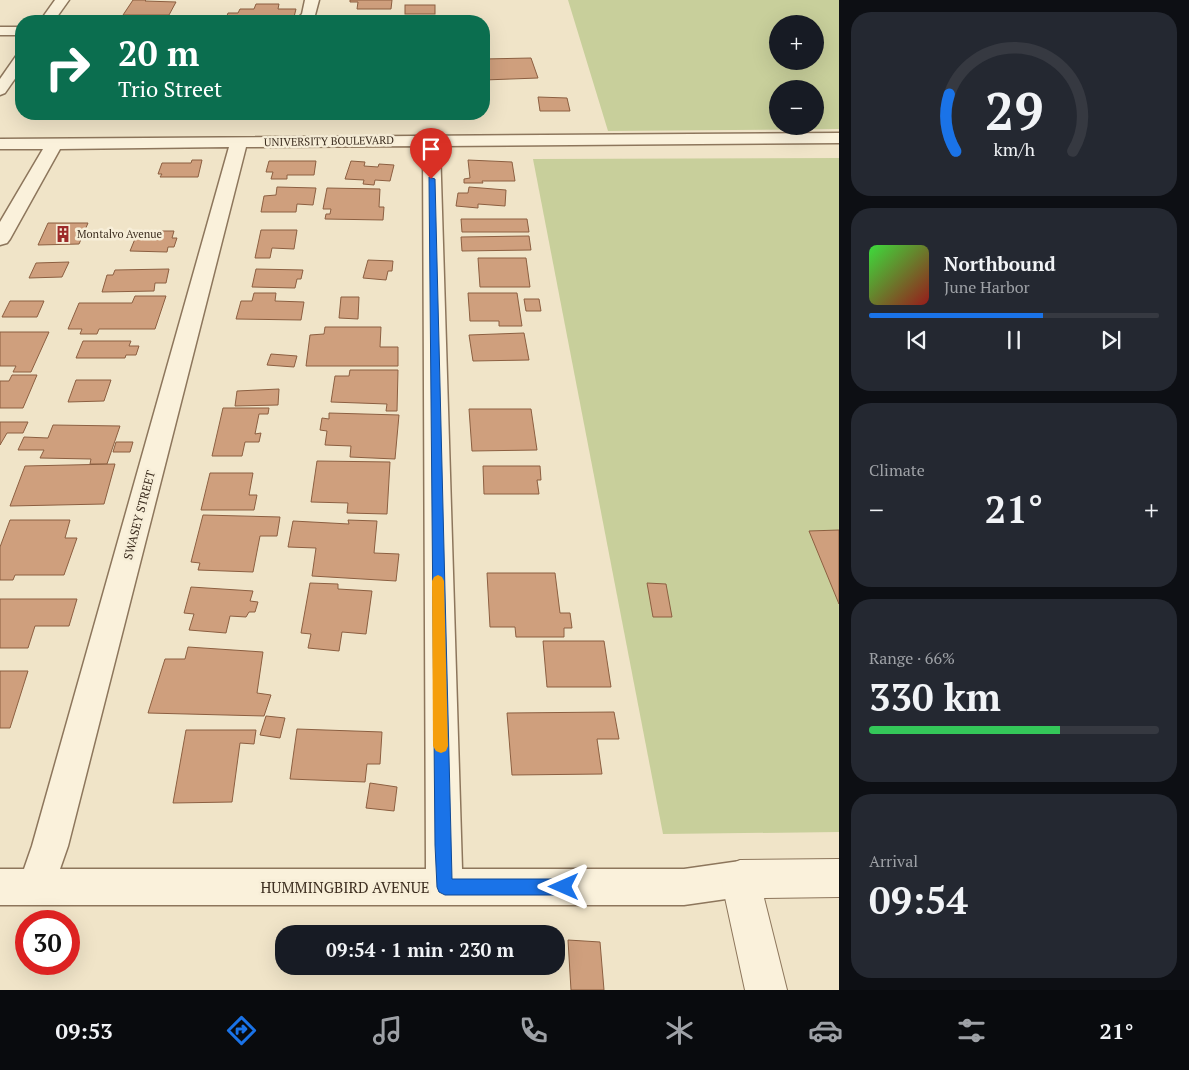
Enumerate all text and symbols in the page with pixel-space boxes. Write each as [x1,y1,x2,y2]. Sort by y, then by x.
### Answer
map controls [769,15,824,135]
button: + [769,15,824,70]
text: 20 m [118,30,199,76]
icon: right [35,35,100,100]
text: Trio Street [118,74,222,103]
text: 29 [985,76,1043,145]
button: − [769,80,824,135]
pin [410,128,452,179]
street label: UNIVERSITY BOULEVARD [264,133,394,149]
icon: arrive [417,135,445,163]
text: km/h [993,137,1035,161]
building icon: Montalvo Avenue [53,224,73,244]
place label: Montalvo Avenue [77,227,163,241]
text: Northbound [944,251,1056,276]
text: June Harbor [944,276,1030,298]
icon: previous [903,326,931,354]
icon: pause [1000,326,1028,354]
icon: next [1097,326,1125,354]
text: Climate [869,459,925,481]
street label: SWASEY STREET [120,468,158,561]
text: 21° [985,484,1043,534]
text: − [869,491,884,528]
text: + [1144,491,1159,528]
text: Range · 66% [869,647,955,669]
text: 330 km [869,672,1001,722]
text: Arrival [869,850,918,872]
position arrow [537,860,589,912]
text: 09:54 [869,875,968,925]
street label: HUMMINGBIRD AVENUE [260,877,430,897]
speed limit sign: 30 [15,910,80,975]
text: 09:54 · 1 min · 230 m [326,937,514,962]
icon: directions [224,1013,259,1048]
icon: music [370,1013,405,1048]
icon: phone [516,1013,551,1048]
icon: climate [662,1013,697,1048]
icon: car [808,1013,843,1048]
icon: filters [954,1013,989,1048]
text: 09:53 [55,1016,113,1045]
text: 21° [1100,1016,1134,1045]

